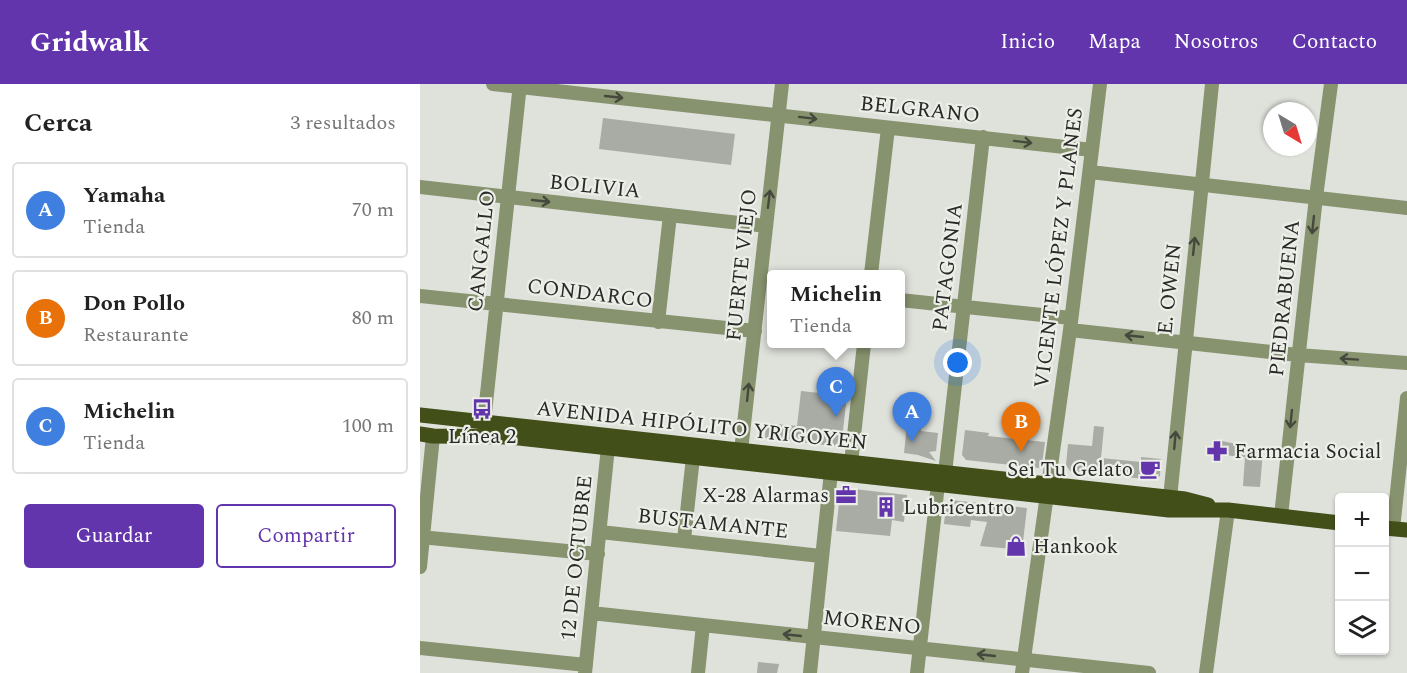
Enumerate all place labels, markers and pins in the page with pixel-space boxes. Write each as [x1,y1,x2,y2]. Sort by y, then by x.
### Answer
pin: C [816,368,856,417]
pin: A [892,392,932,442]
bus stop icon: Línea 2 [470,397,494,421]
pin: B [1002,402,1040,452]
place label: Línea 2 [448,421,516,453]
place label: Farmacia Social [1234,436,1381,468]
pharmacy icon: Farmacia Social [1205,439,1229,463]
place label: Sei Tu Gelato [1007,454,1133,486]
cafe icon: Sei Tu Gelato [1138,457,1162,481]
place label: X-28 Alarmas [702,480,829,512]
office icon: X-28 Alarmas [834,483,858,507]
place label: Lubricentro [903,492,1015,524]
building icon: Lubricentro [874,495,898,519]
place label: Hankook [1033,531,1119,563]
shop icon: Hankook [1004,534,1028,558]

